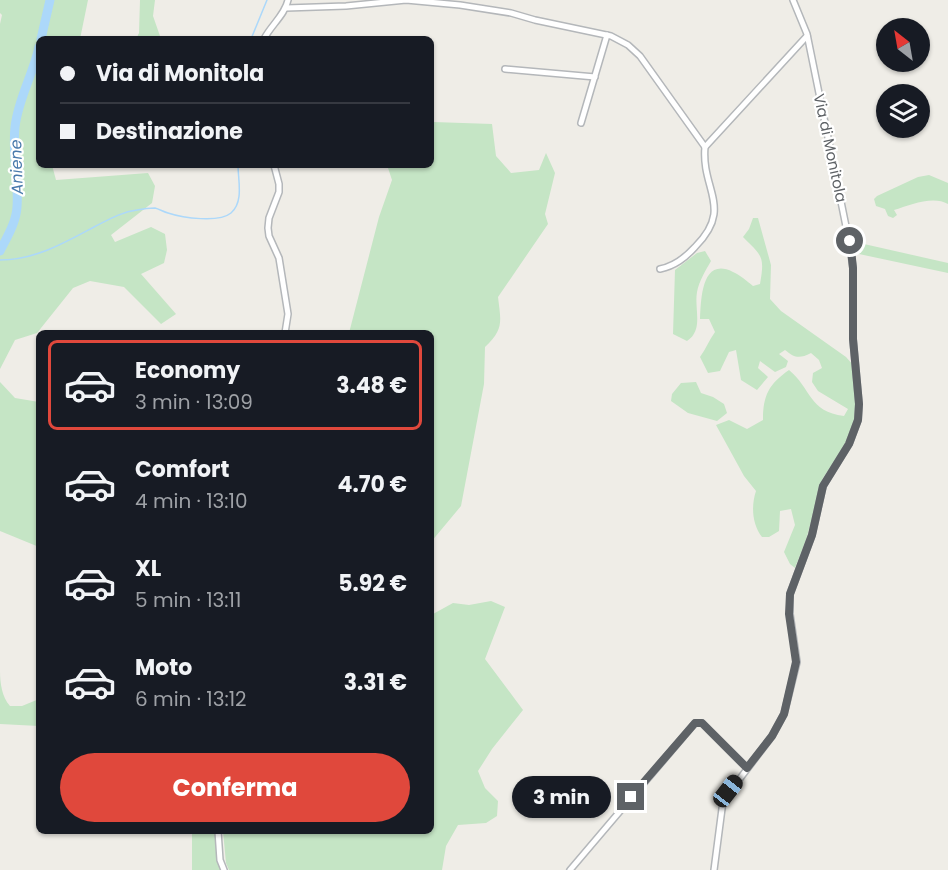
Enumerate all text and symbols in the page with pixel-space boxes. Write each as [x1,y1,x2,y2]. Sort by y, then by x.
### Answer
north arrow [876,18,930,72]
map controls [876,18,930,138]
text: Via di Monitola [96,58,264,89]
button: layers [876,84,930,138]
street label: Via di Monitola [809,92,852,204]
text: Destinazione [96,116,243,147]
water label: Aniene [4,139,29,196]
route start [836,227,863,254]
text: Economy [135,355,240,386]
icon: car [63,358,117,412]
text: 3.48 € [336,370,407,401]
text: 3 min · 13:09 [135,388,253,416]
text: Comfort [135,454,229,485]
icon: car [63,457,117,511]
text: 4.70 € [338,469,407,500]
text: 4 min · 13:10 [135,487,248,515]
text: XL [135,553,161,584]
icon: car [63,556,117,610]
text: 5.92 € [338,568,407,599]
text: 5 min · 13:11 [135,586,241,614]
text: Moto [135,652,192,683]
icon: car [63,655,117,709]
text: 3.31 € [344,667,407,698]
text: 6 min · 13:12 [135,685,247,713]
button: Conferma [60,753,410,822]
car [710,771,746,811]
callout: 3 min [511,776,610,818]
text: 3 min [533,783,590,811]
route end [617,783,644,810]

